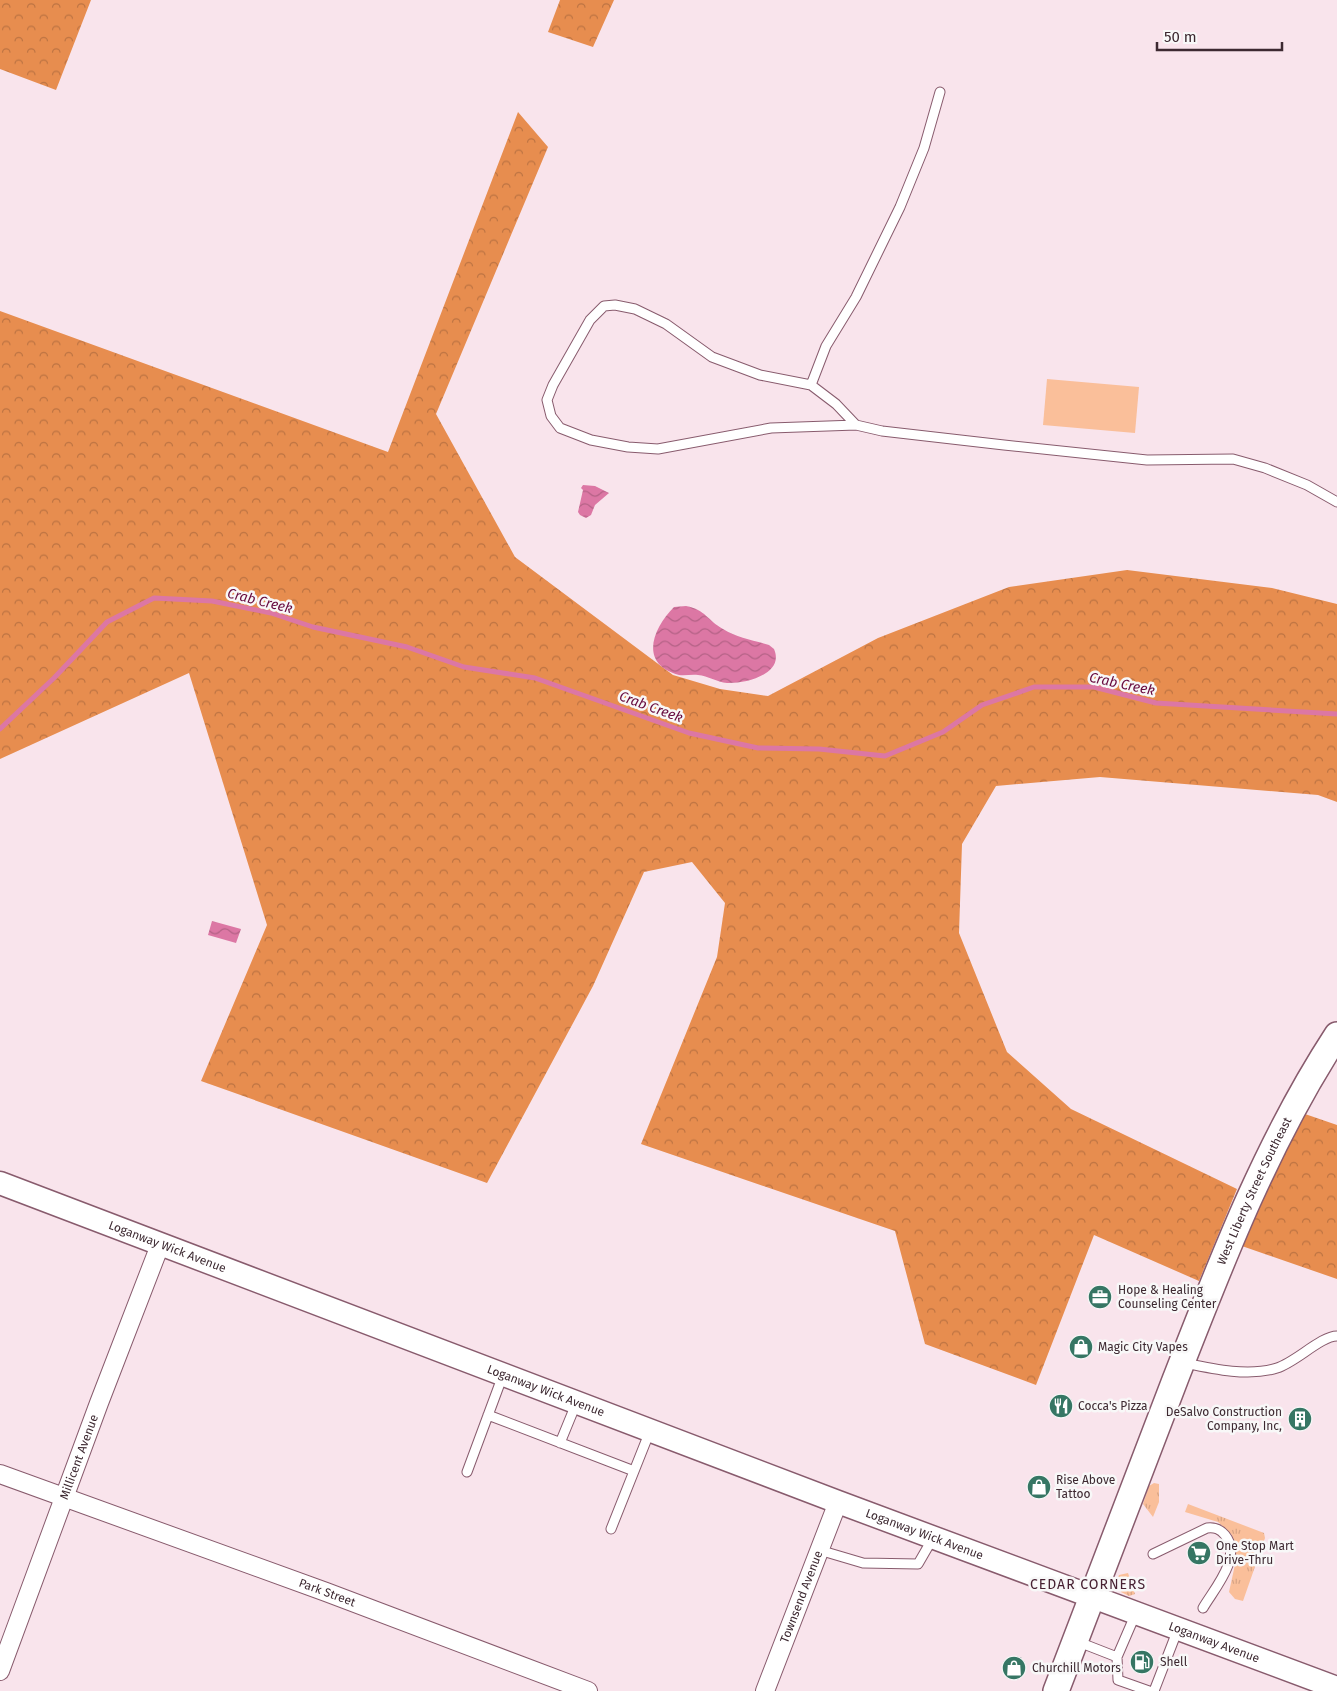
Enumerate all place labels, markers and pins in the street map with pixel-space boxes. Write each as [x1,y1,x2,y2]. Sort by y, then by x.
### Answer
place label: Hope & Healing Counseling Center [1118,1283,1217,1311]
office icon: Hope & Healing Counseling Center [1087,1284,1113,1310]
shop icon: Magic City Vapes [1068,1334,1094,1360]
place label: Magic City Vapes [1098,1340,1188,1354]
restaurant icon: Cocca's Pizza [1048,1393,1074,1419]
place label: Cocca's Pizza [1078,1399,1148,1413]
place label: DeSalvo Construction Company, Inc, [1166,1405,1282,1433]
building icon: DeSalvo Construction Company, Inc, [1287,1406,1313,1432]
place label: Rise Above Tattoo [1056,1473,1115,1501]
shop icon: Rise Above Tattoo [1026,1474,1052,1500]
place label: One Stop Mart Drive-Thru [1216,1539,1295,1567]
supermarket icon: One Stop Mart Drive-Thru [1186,1540,1212,1566]
fuel station icon: Shell [1129,1649,1155,1675]
shop icon: Churchill Motors [1001,1655,1027,1681]
place label: Shell [1160,1655,1188,1669]
place label: Churchill Motors [1032,1661,1121,1675]

